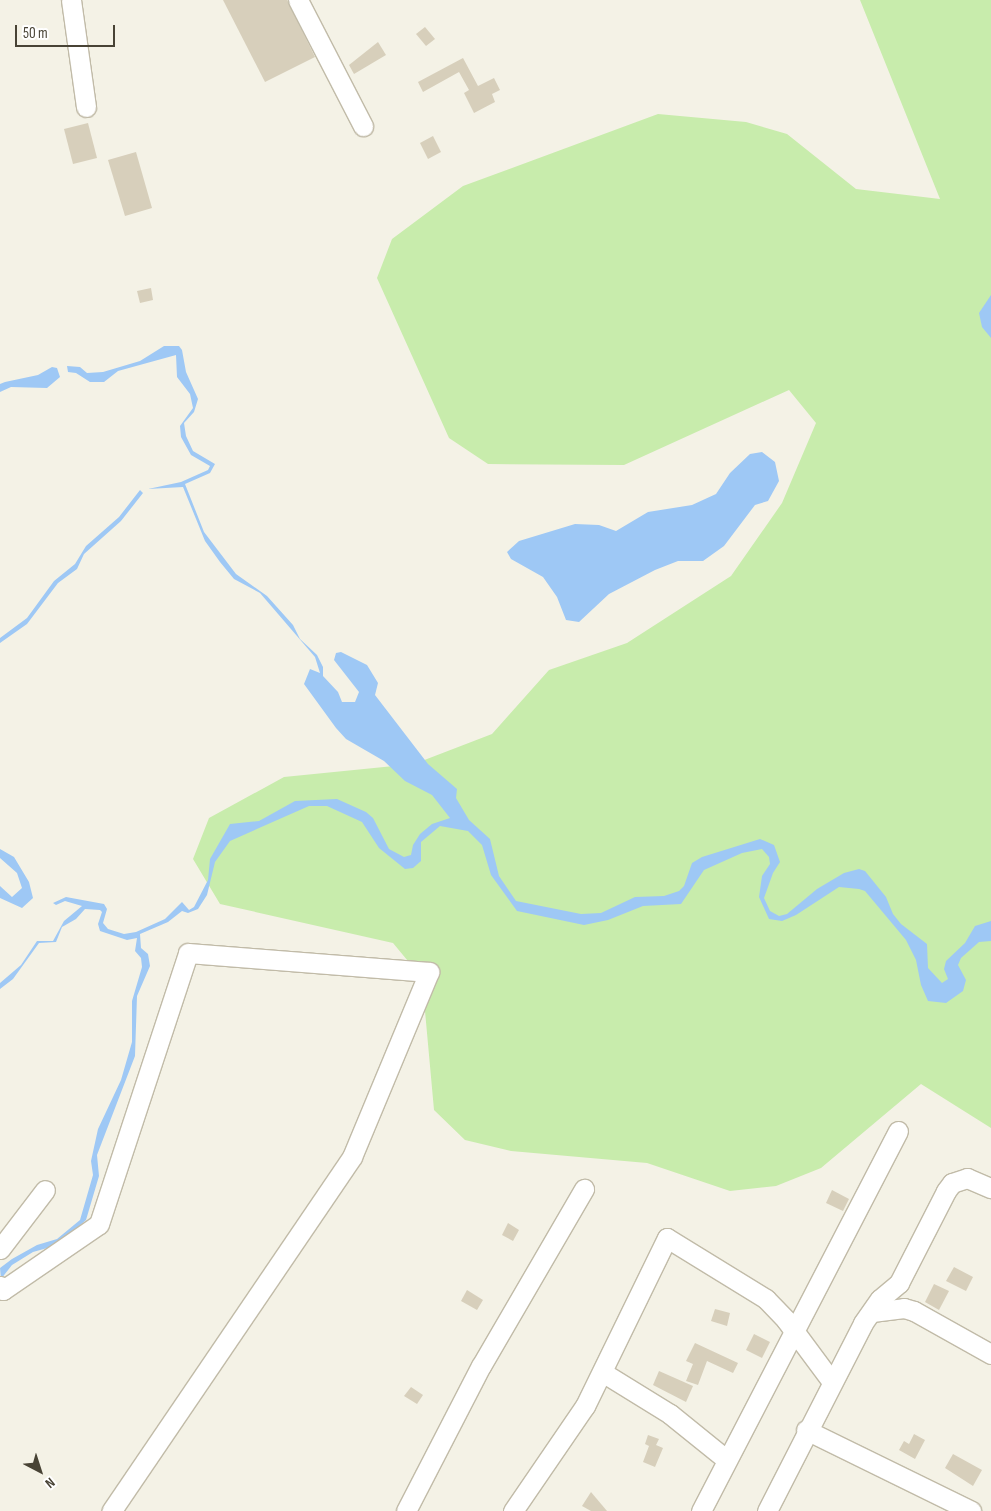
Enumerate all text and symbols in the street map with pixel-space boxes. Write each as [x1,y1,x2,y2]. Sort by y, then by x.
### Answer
scale bar [18,15,118,47]
text: 50 m [23,24,48,43]
north arrow [15,1446,65,1496]
text: N [42,1474,58,1492]

